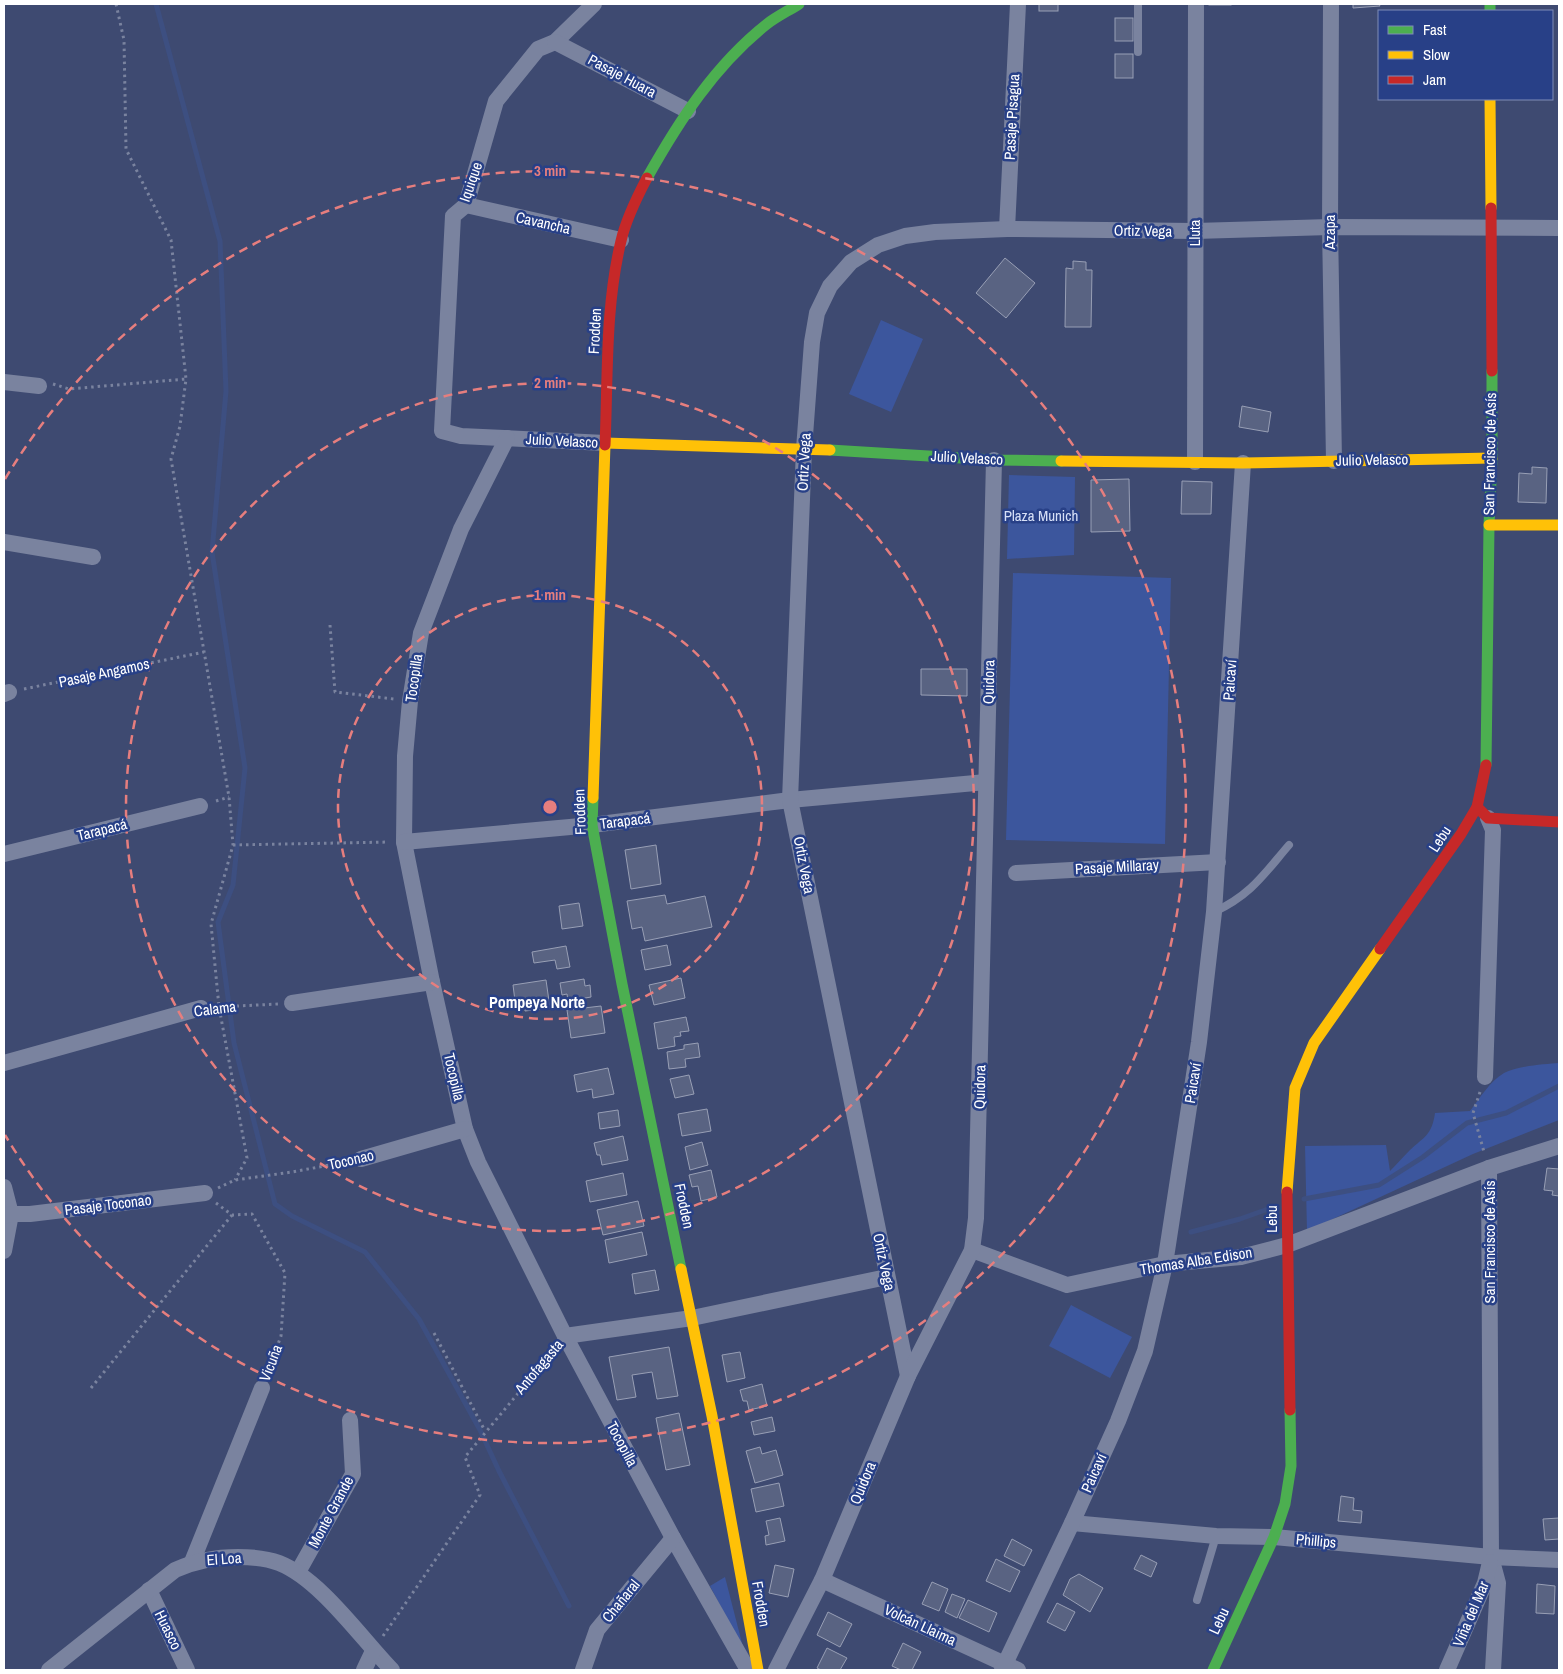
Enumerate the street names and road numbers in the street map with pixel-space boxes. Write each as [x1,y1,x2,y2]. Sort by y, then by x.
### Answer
street label: Pasaje Huara [584,49,660,102]
street label: Pasaje Pisagua [999,73,1024,161]
street label: Iquique [454,159,487,205]
street label: Cavancha [514,206,573,239]
street label: Azapa [1319,214,1340,250]
street label: Ortiz Vega [1114,219,1172,242]
street label: Lluta [1184,220,1205,246]
street label: Frodden [583,308,606,354]
street label: San Francisco de Asís [1478,392,1501,516]
street label: Julio Velasco [525,428,599,453]
street label: Ortiz Vega [791,432,816,492]
street label: Julio Velasco [930,445,1004,470]
street label: Julio Velasco [1336,448,1409,471]
street label: Tocopilla [400,652,427,703]
street label: Pasaje Angamos [57,653,151,692]
street label: Paicaví [1218,658,1241,701]
street label: Quidora [978,659,999,704]
street label: Frodden [568,789,591,835]
street label: Tarapacá [598,807,652,834]
street label: Tarapacá [75,813,129,846]
street label: Lebu [1423,822,1456,856]
street label: Ortiz Vega [789,834,820,896]
street label: Pasaje Millaray [1074,854,1160,879]
street label: Calama [193,995,237,1022]
street label: Tocopilla [439,1051,470,1103]
street label: Paicaví [1179,1060,1206,1105]
street label: Quidora [969,1064,990,1109]
street label: Toconao [326,1144,376,1175]
street label: San Francisco de Asís [1479,1180,1500,1304]
street label: Frodden [669,1181,700,1230]
street label: Pasaje Toconao [63,1189,153,1220]
street label: Lebu [1261,1205,1282,1233]
street label: Ortiz Vega [868,1231,901,1293]
street label: Thomas Alba Edison [1138,1241,1254,1280]
street label: Antofagasta [509,1335,568,1399]
street label: Vicuña [254,1341,287,1384]
street label: Tocopilla [602,1417,643,1470]
street label: Paicaví [1076,1449,1112,1496]
street label: Quidora [844,1458,881,1507]
street label: Monte Grande [303,1472,358,1551]
street label: Phillips [1295,1528,1337,1553]
street label: El Loa [206,1547,242,1570]
street label: Chañaral [597,1575,644,1627]
street label: Viña del Mar [1447,1578,1494,1650]
street label: Frodden [747,1580,776,1628]
street label: Volcán Llaima [881,1599,960,1650]
street label: Lebu [1203,1604,1234,1638]
street label: Huasco [150,1606,187,1653]

